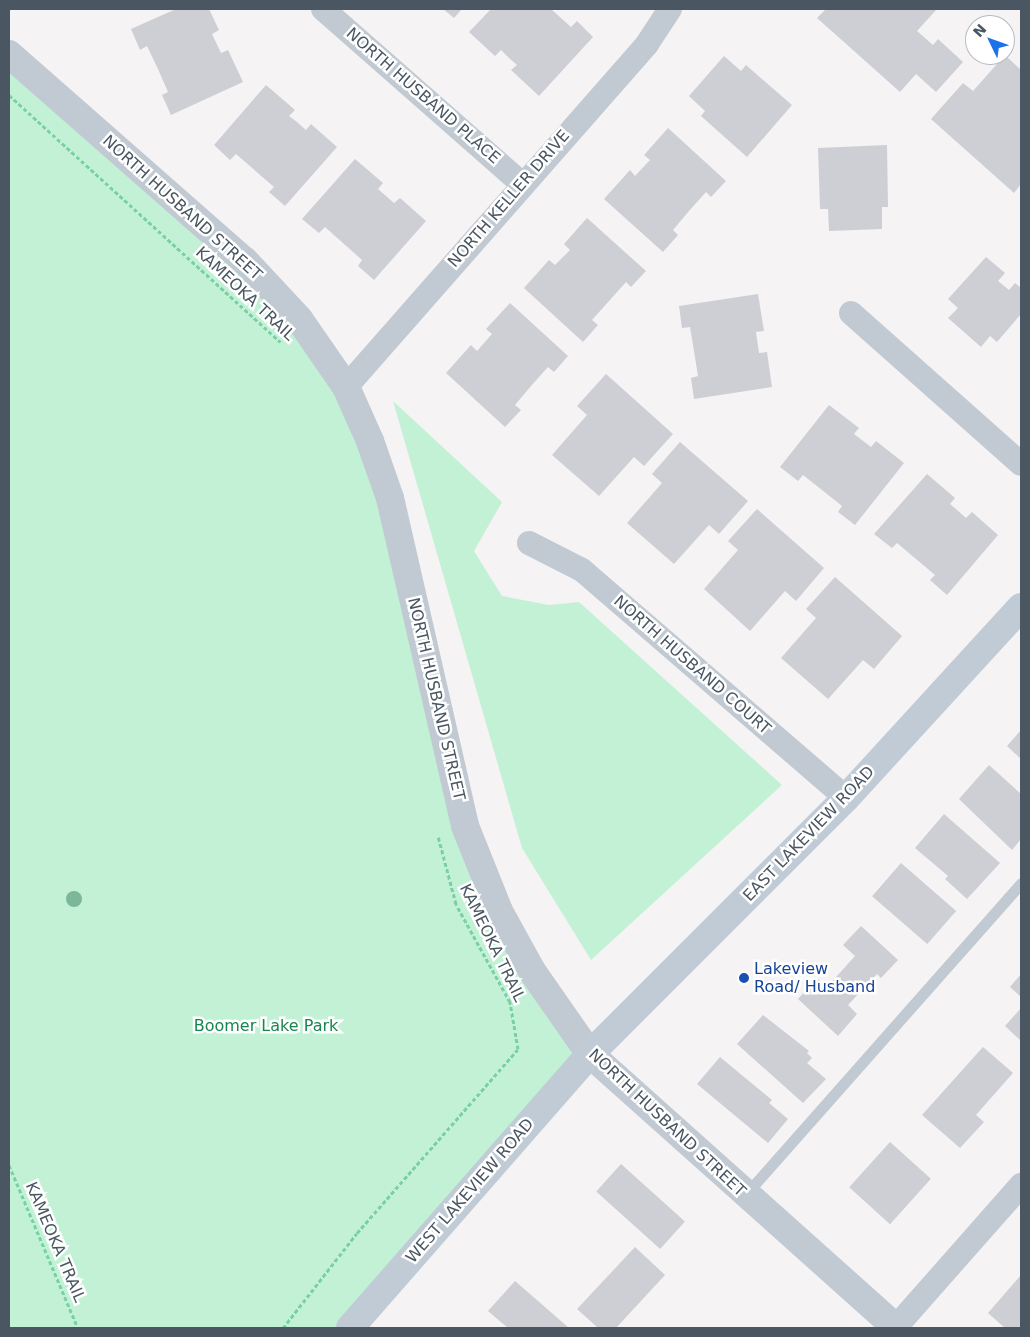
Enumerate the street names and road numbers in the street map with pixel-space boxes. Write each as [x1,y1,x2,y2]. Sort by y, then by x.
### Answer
street label: NORTH HUSBAND PLACE [342,24,504,168]
street label: NORTH KELLER DRIVE [444,127,574,271]
street label: NORTH HUSBAND STREET [98,131,266,285]
street label: KAMEOKA TRAIL [191,243,299,345]
street label: NORTH HUSBAND COURT [610,592,774,738]
street label: NORTH HUSBAND STREET [403,596,469,802]
street label: EAST LAKEVIEW ROAD [739,762,879,906]
street label: KAMEOKA TRAIL [455,881,529,1005]
street label: NORTH HUSBAND STREET [585,1045,749,1201]
street label: WEST LAKEVIEW ROAD [402,1115,538,1267]
street label: KAMEOKA TRAIL [21,1179,89,1305]

